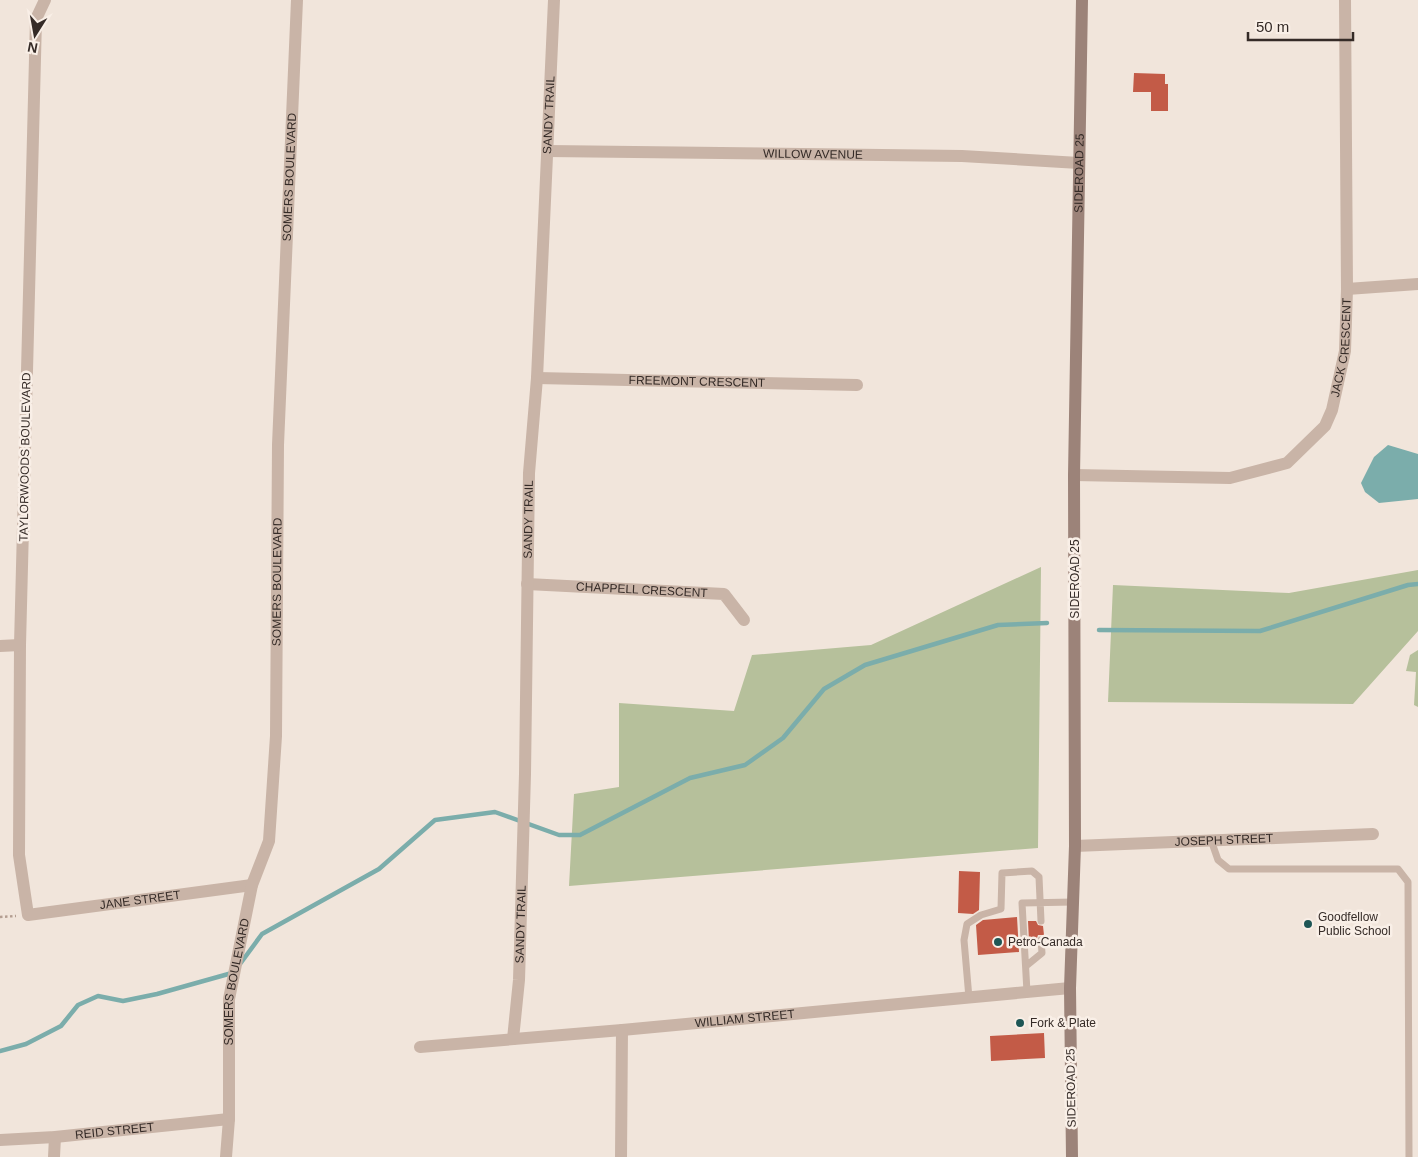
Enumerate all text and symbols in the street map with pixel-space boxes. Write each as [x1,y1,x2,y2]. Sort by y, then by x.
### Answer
north arrow [10,10,60,60]
scale bar [1248,10,1353,42]
text: 50 m [1256,18,1289,35]
text: N [26,39,39,57]
street label: SANDY TRAIL [540,75,558,154]
street label: SOMERS BOULEVARD [280,112,299,242]
street label: SIDEROAD 25 [1071,133,1087,213]
street label: WILLOW AVENUE [763,147,863,162]
street label: JACK CRESCENT [1328,297,1354,398]
street label: TAYLORWOODS BOULEVARD [17,372,33,542]
street label: FREEMONT CRESCENT [629,373,766,390]
street label: SANDY TRAIL [521,480,536,559]
street label: SOMERS BOULEVARD [270,517,285,646]
street label: SIDEROAD 25 [1068,539,1082,619]
street label: CHAPPELL CRESCENT [576,579,709,600]
street label: JOSEPH STREET [1174,831,1274,849]
street label: SANDY TRAIL [512,885,529,964]
street label: JANE STREET [99,888,182,912]
place label: Goodfellow Public School [1318,910,1391,938]
street label: SOMERS BOULEVARD [222,917,252,1045]
marker: Goodfellow Public School [1302,918,1314,930]
place label: Petro-Canada [1008,935,1083,949]
marker: Petro-Canada [992,936,1004,948]
street label: WILLIAM STREET [694,1007,796,1030]
place label: Fork & Plate [1030,1016,1096,1030]
marker: Fork & Plate [1014,1017,1026,1029]
street label: SIDEROAD 25 [1063,1048,1079,1128]
street label: REID STREET [74,1120,155,1142]

